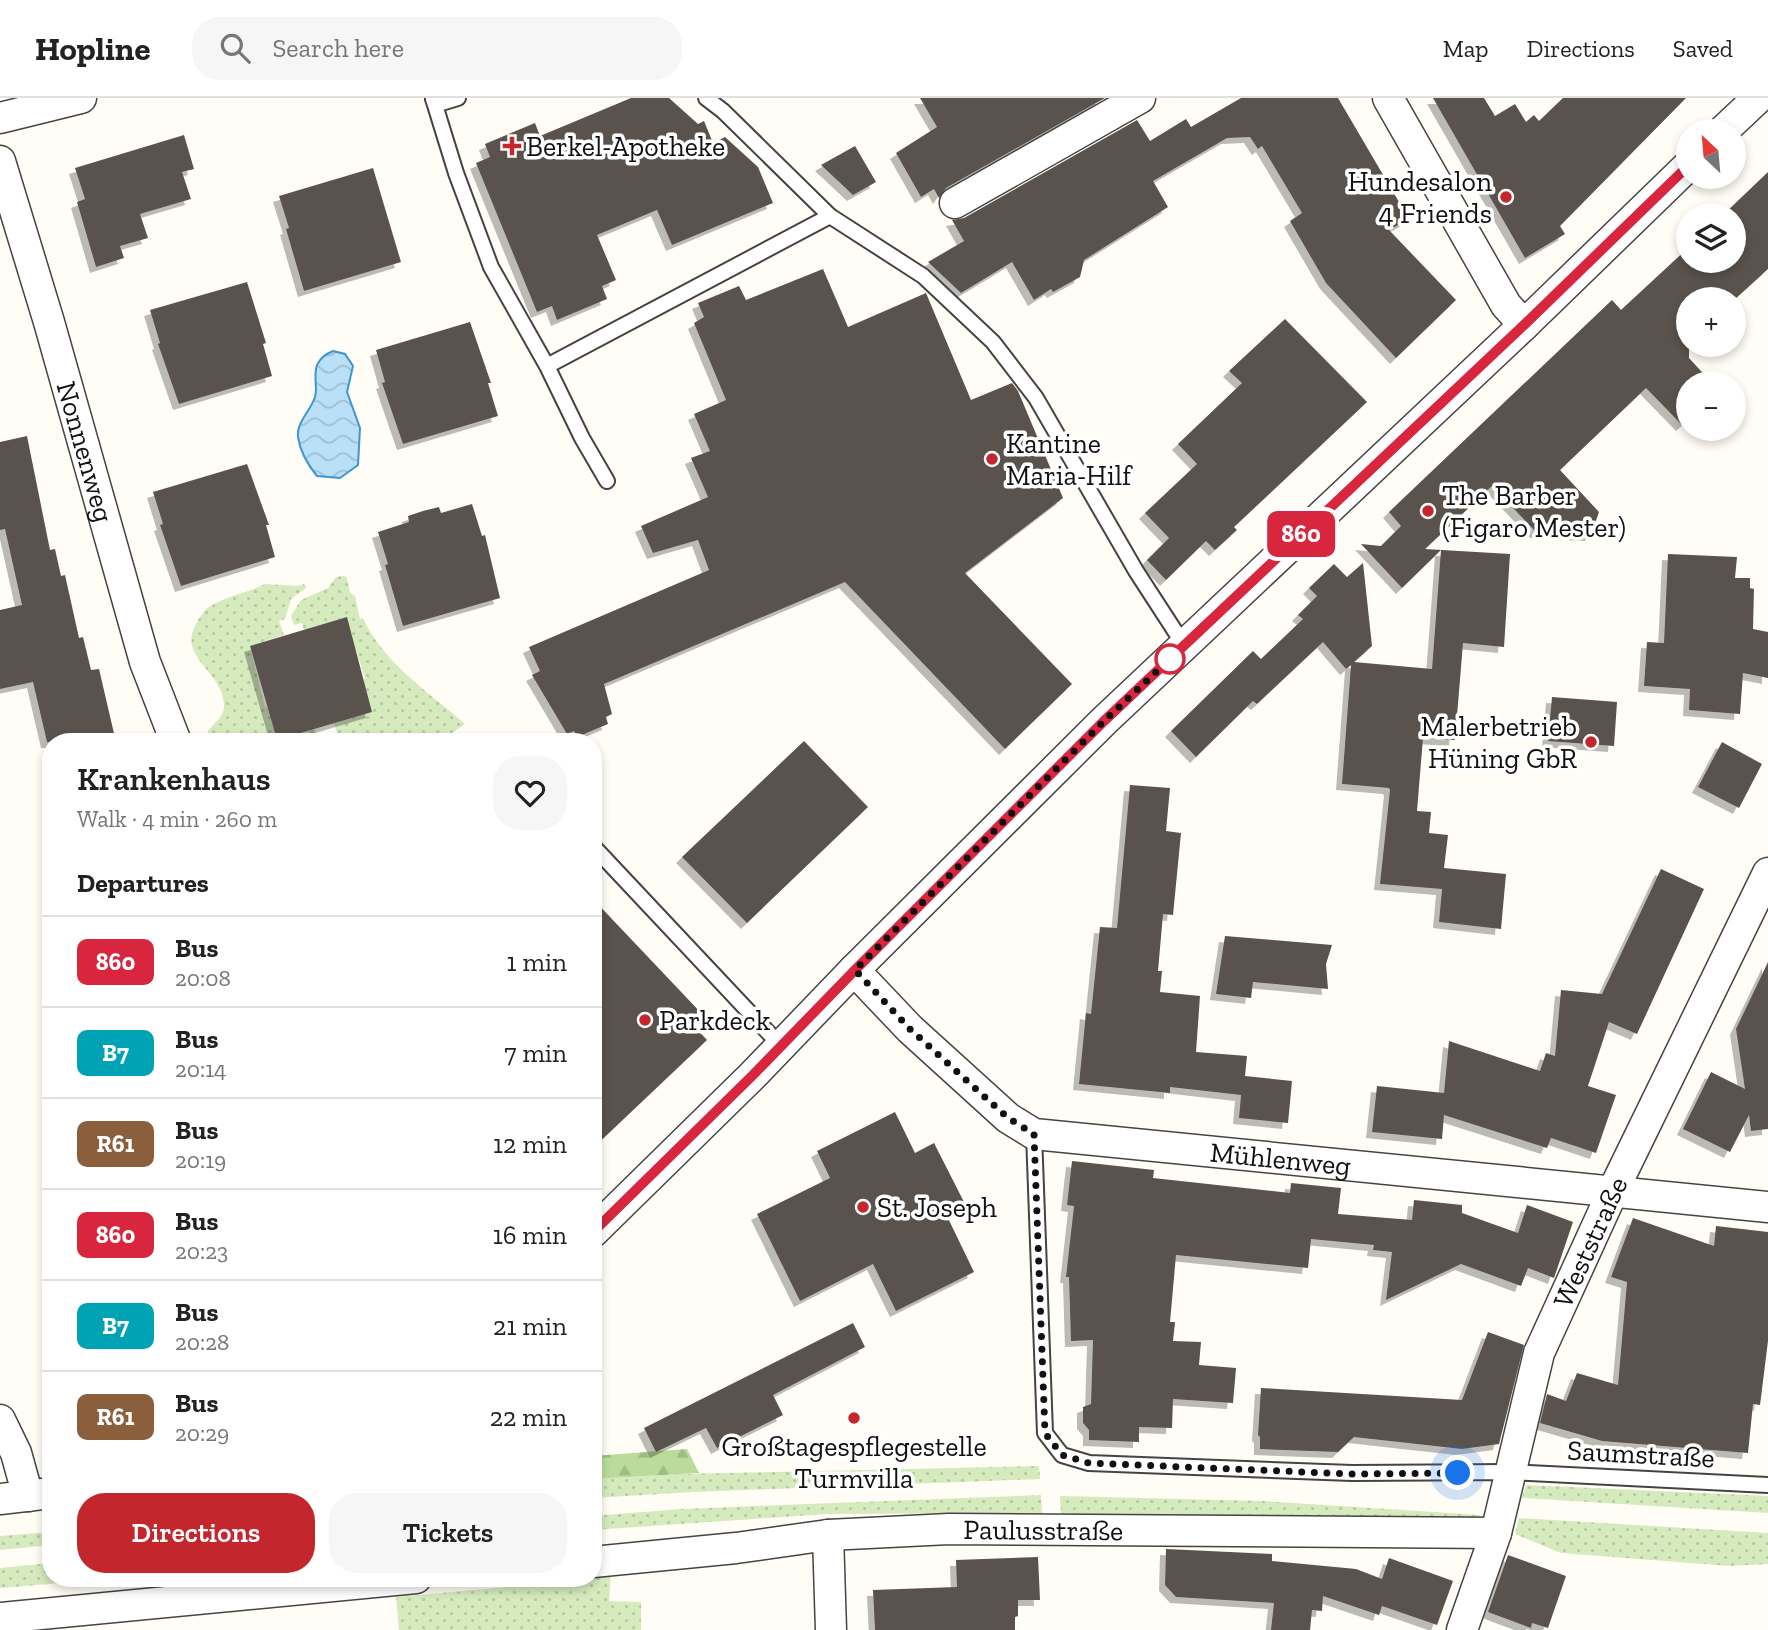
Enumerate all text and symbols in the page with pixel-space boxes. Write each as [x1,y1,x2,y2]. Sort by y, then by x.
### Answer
search box [192,17,682,80]
text: Hopline [35,29,150,68]
icon: search [216,29,254,67]
text: Search here [272,32,404,64]
text: Map [1443,34,1489,63]
text: Directions [1527,34,1635,63]
text: Saved [1673,34,1733,63]
north arrow [1676,119,1746,189]
map controls [1676,119,1746,441]
place label: Berkel-Apotheke [526,130,725,163]
marker: Berkel-Apotheke [504,138,520,154]
place label: Hundesalon 4 Friends [1347,165,1492,230]
marker: Hundesalon 4 Friends [1498,189,1514,205]
button: layers [1676,203,1746,273]
button: + [1676,287,1746,357]
button: − [1676,371,1746,441]
street label: Nonnenweg [50,377,121,526]
place label: Kantine Maria-Hilf [1006,427,1133,492]
marker: Kantine Maria-Hilf [984,451,1000,467]
place label: The Barber (Figaro Mester) [1442,479,1626,544]
marker: The Barber (Figaro Mester) [1420,503,1436,519]
line badge: 860 [1261,511,1341,557]
text: 860 [1281,519,1321,548]
unlabelled marker [1155,644,1185,674]
place label: Malerbetrieb Hüning GbR [1420,710,1577,775]
marker: Malerbetrieb Hüning GbR [1583,734,1599,750]
button: heart [493,756,567,830]
text: Krankenhaus [77,759,271,798]
text: Walk · 4 min · 260 m [77,805,277,833]
text: Departures [77,867,209,899]
text: Bus [175,932,218,964]
text: 1 min [506,946,567,978]
text: 860 [96,947,135,976]
text: 20:08 [175,964,231,992]
place label: Parkdeck [659,1004,771,1037]
marker: Parkdeck [637,1012,653,1028]
text: Bus [175,1023,218,1055]
text: 7 min [504,1037,567,1069]
text: B7 [102,1038,129,1067]
text: 20:14 [175,1055,227,1083]
text: Bus [175,1114,218,1146]
text: 12 min [493,1128,567,1160]
text: R61 [97,1129,134,1158]
street label: Mühlenweg [1209,1135,1353,1182]
text: 20:19 [175,1146,226,1174]
street label: Weststraße [1546,1171,1634,1312]
place label: St. Joseph [877,1191,997,1224]
marker: St. Joseph [855,1199,871,1215]
text: Bus [175,1205,218,1237]
text: 16 min [493,1219,567,1251]
text: 860 [96,1220,135,1249]
text: 20:23 [175,1237,228,1265]
text: Bus [175,1296,218,1328]
text: 21 min [493,1310,567,1342]
text: B7 [102,1311,129,1340]
text: 20:28 [175,1328,229,1356]
text: Bus [175,1387,218,1419]
text: 22 min [490,1401,567,1433]
text: R61 [97,1402,134,1431]
marker: Großtagespflegestelle Turmvilla [846,1410,862,1426]
text: 20:29 [175,1419,229,1447]
place label: Großtagespflegestelle Turmvilla [721,1430,987,1495]
street label: Saumstraße [1566,1434,1716,1474]
your location [1440,1455,1475,1490]
button: Directions [77,1493,315,1573]
button: Tickets [329,1493,567,1573]
street label: Paulusstraße [963,1513,1123,1547]

